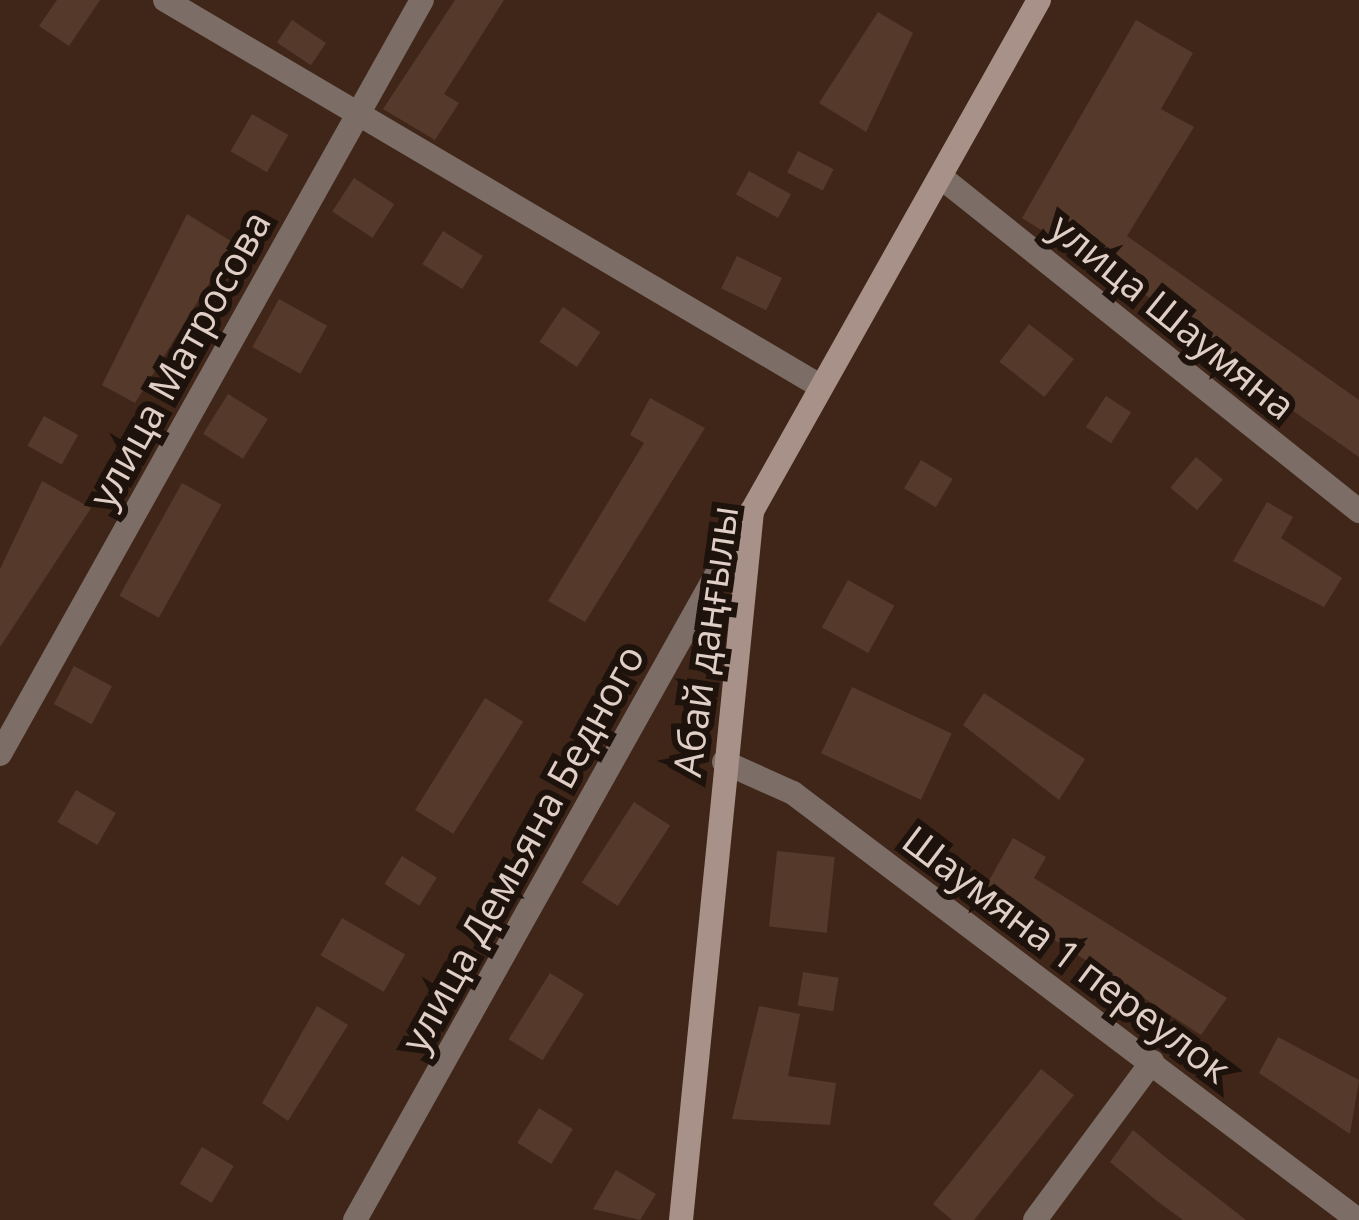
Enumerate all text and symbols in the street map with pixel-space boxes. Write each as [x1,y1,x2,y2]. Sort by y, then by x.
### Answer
street label: улица Матросова [78,203,280,515]
street label: улица Шаумяна [1041,203,1305,429]
street label: Абай даңғылы [663,503,747,779]
street label: улица Демьяна Бедного [391,636,653,1060]
street label: Шаумяна 1 переулок [894,816,1240,1092]

